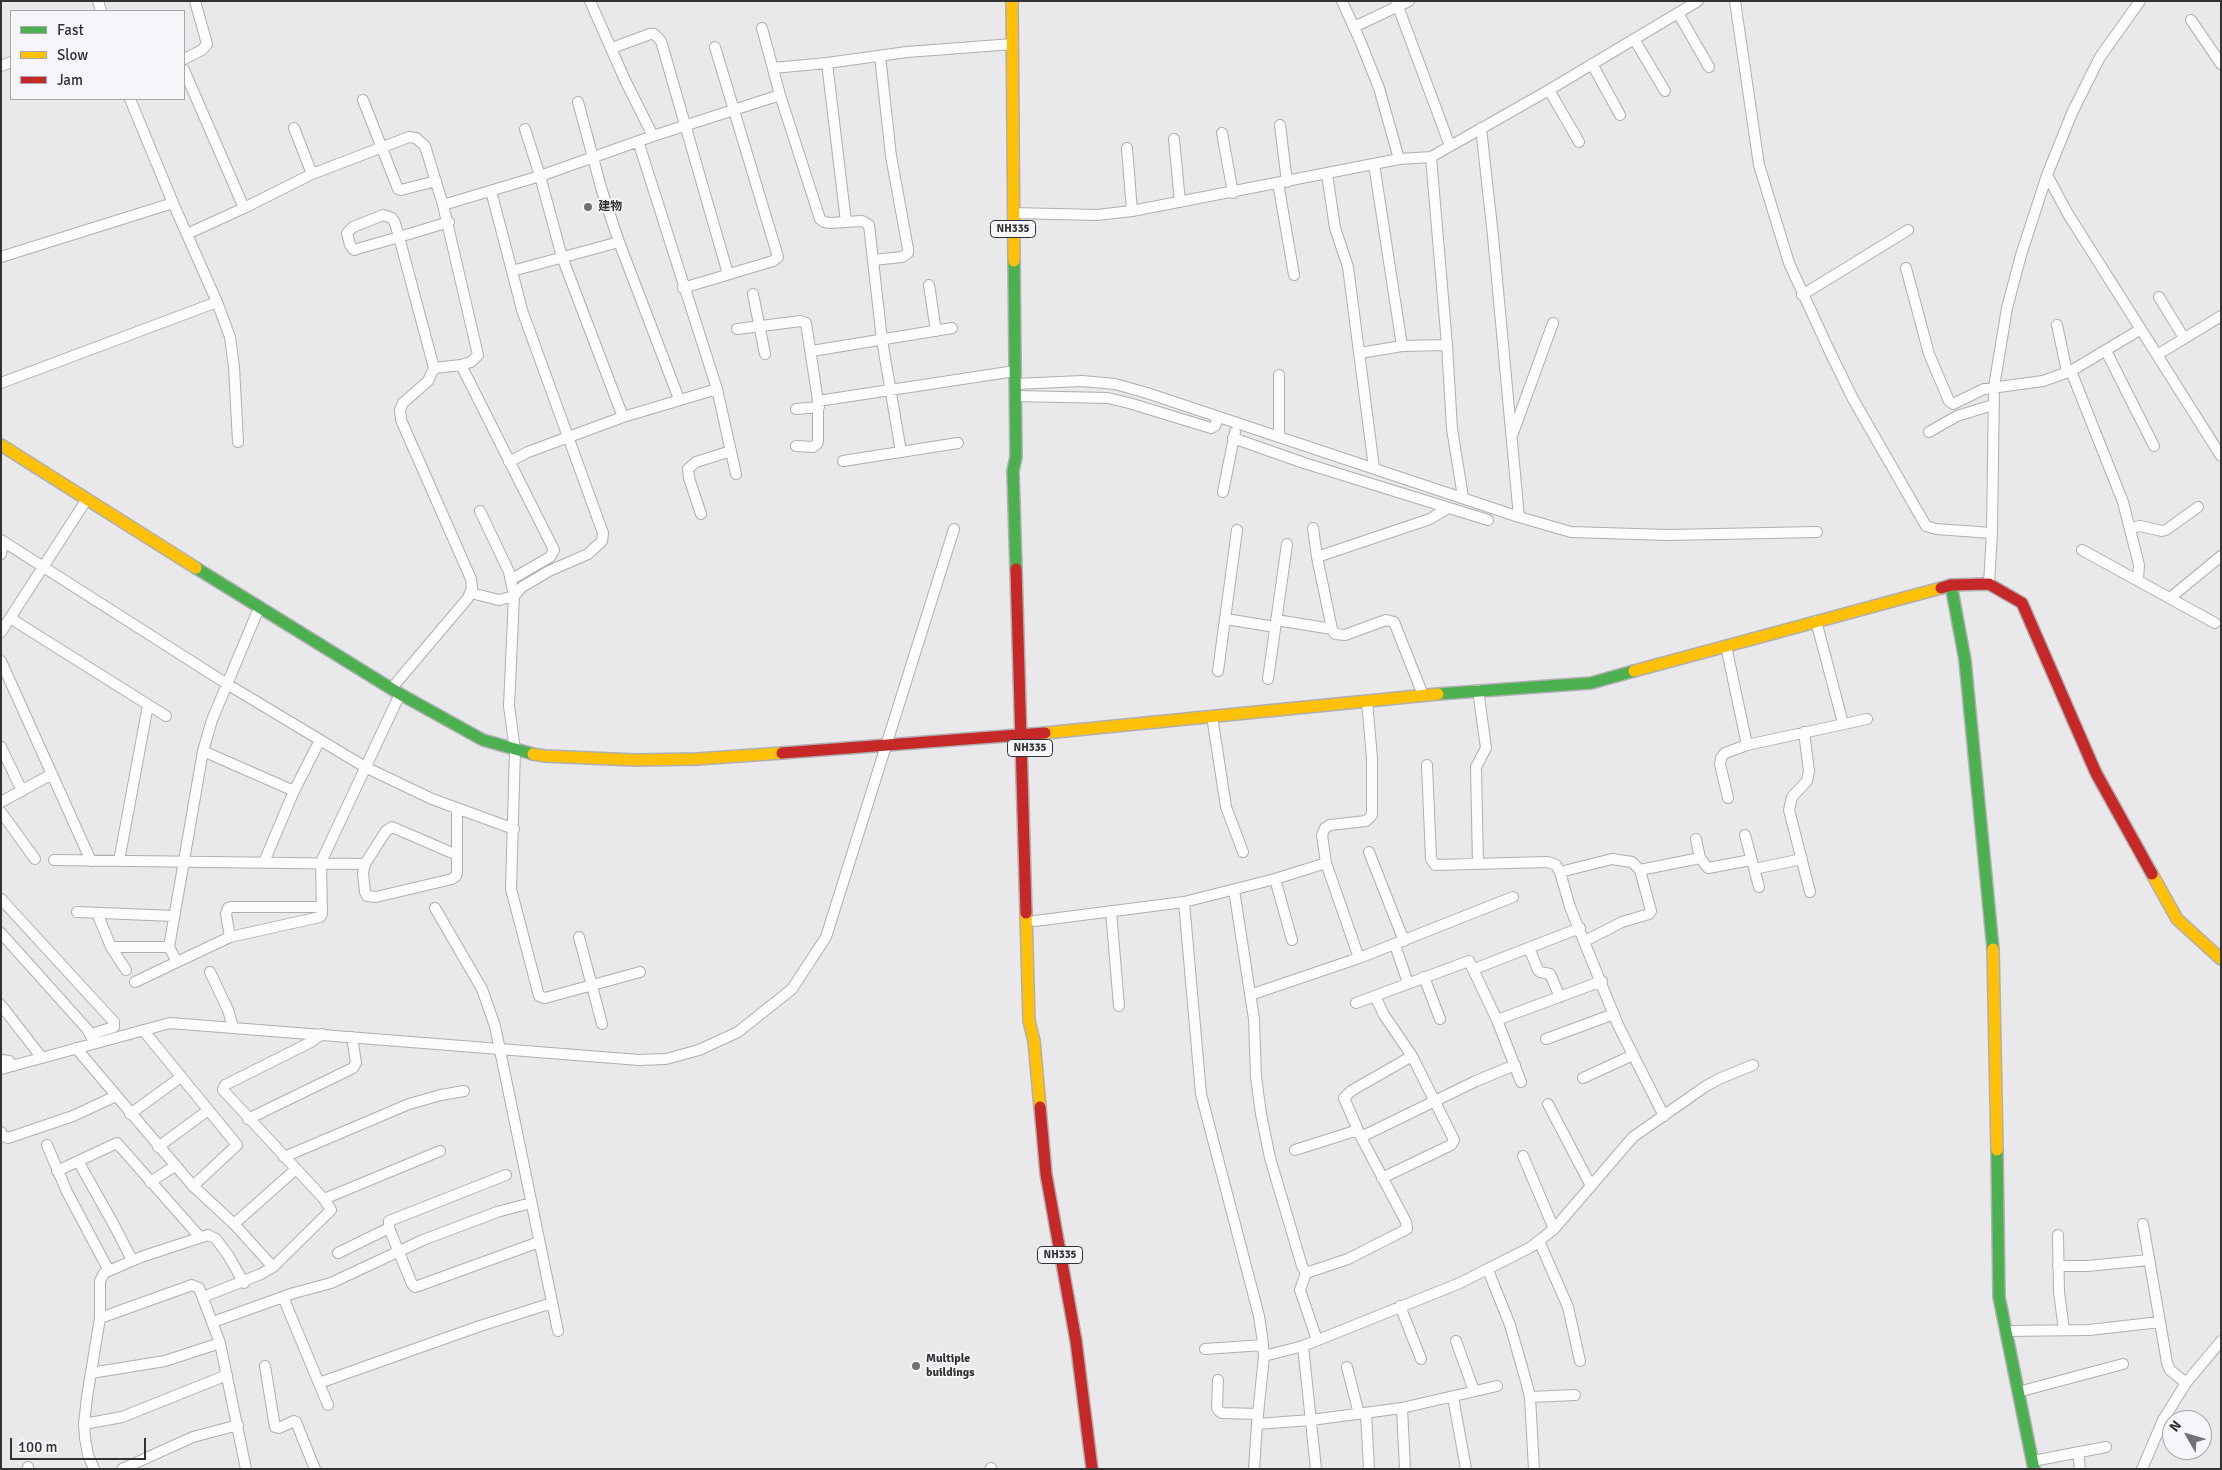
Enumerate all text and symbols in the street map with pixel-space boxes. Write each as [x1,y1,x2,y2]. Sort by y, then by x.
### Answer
legend [10,10,185,100]
text: Fast [57,21,84,39]
text: Slow [57,46,88,64]
text: Jam [57,71,83,89]
place label: 建物 [598,200,622,214]
marker: 建物 [582,201,594,213]
road number: NH335 [990,220,1036,238]
road number: NH335 [1008,740,1052,756]
road number: NH335 [1038,1246,1082,1264]
place label: Multiple buildings [926,1352,975,1380]
marker: Multiple buildings [910,1360,922,1372]
north arrow [2162,1410,2212,1460]
text: N [2166,1417,2185,1435]
scale bar [12,1428,149,1460]
text: 100 m [18,1438,58,1456]

